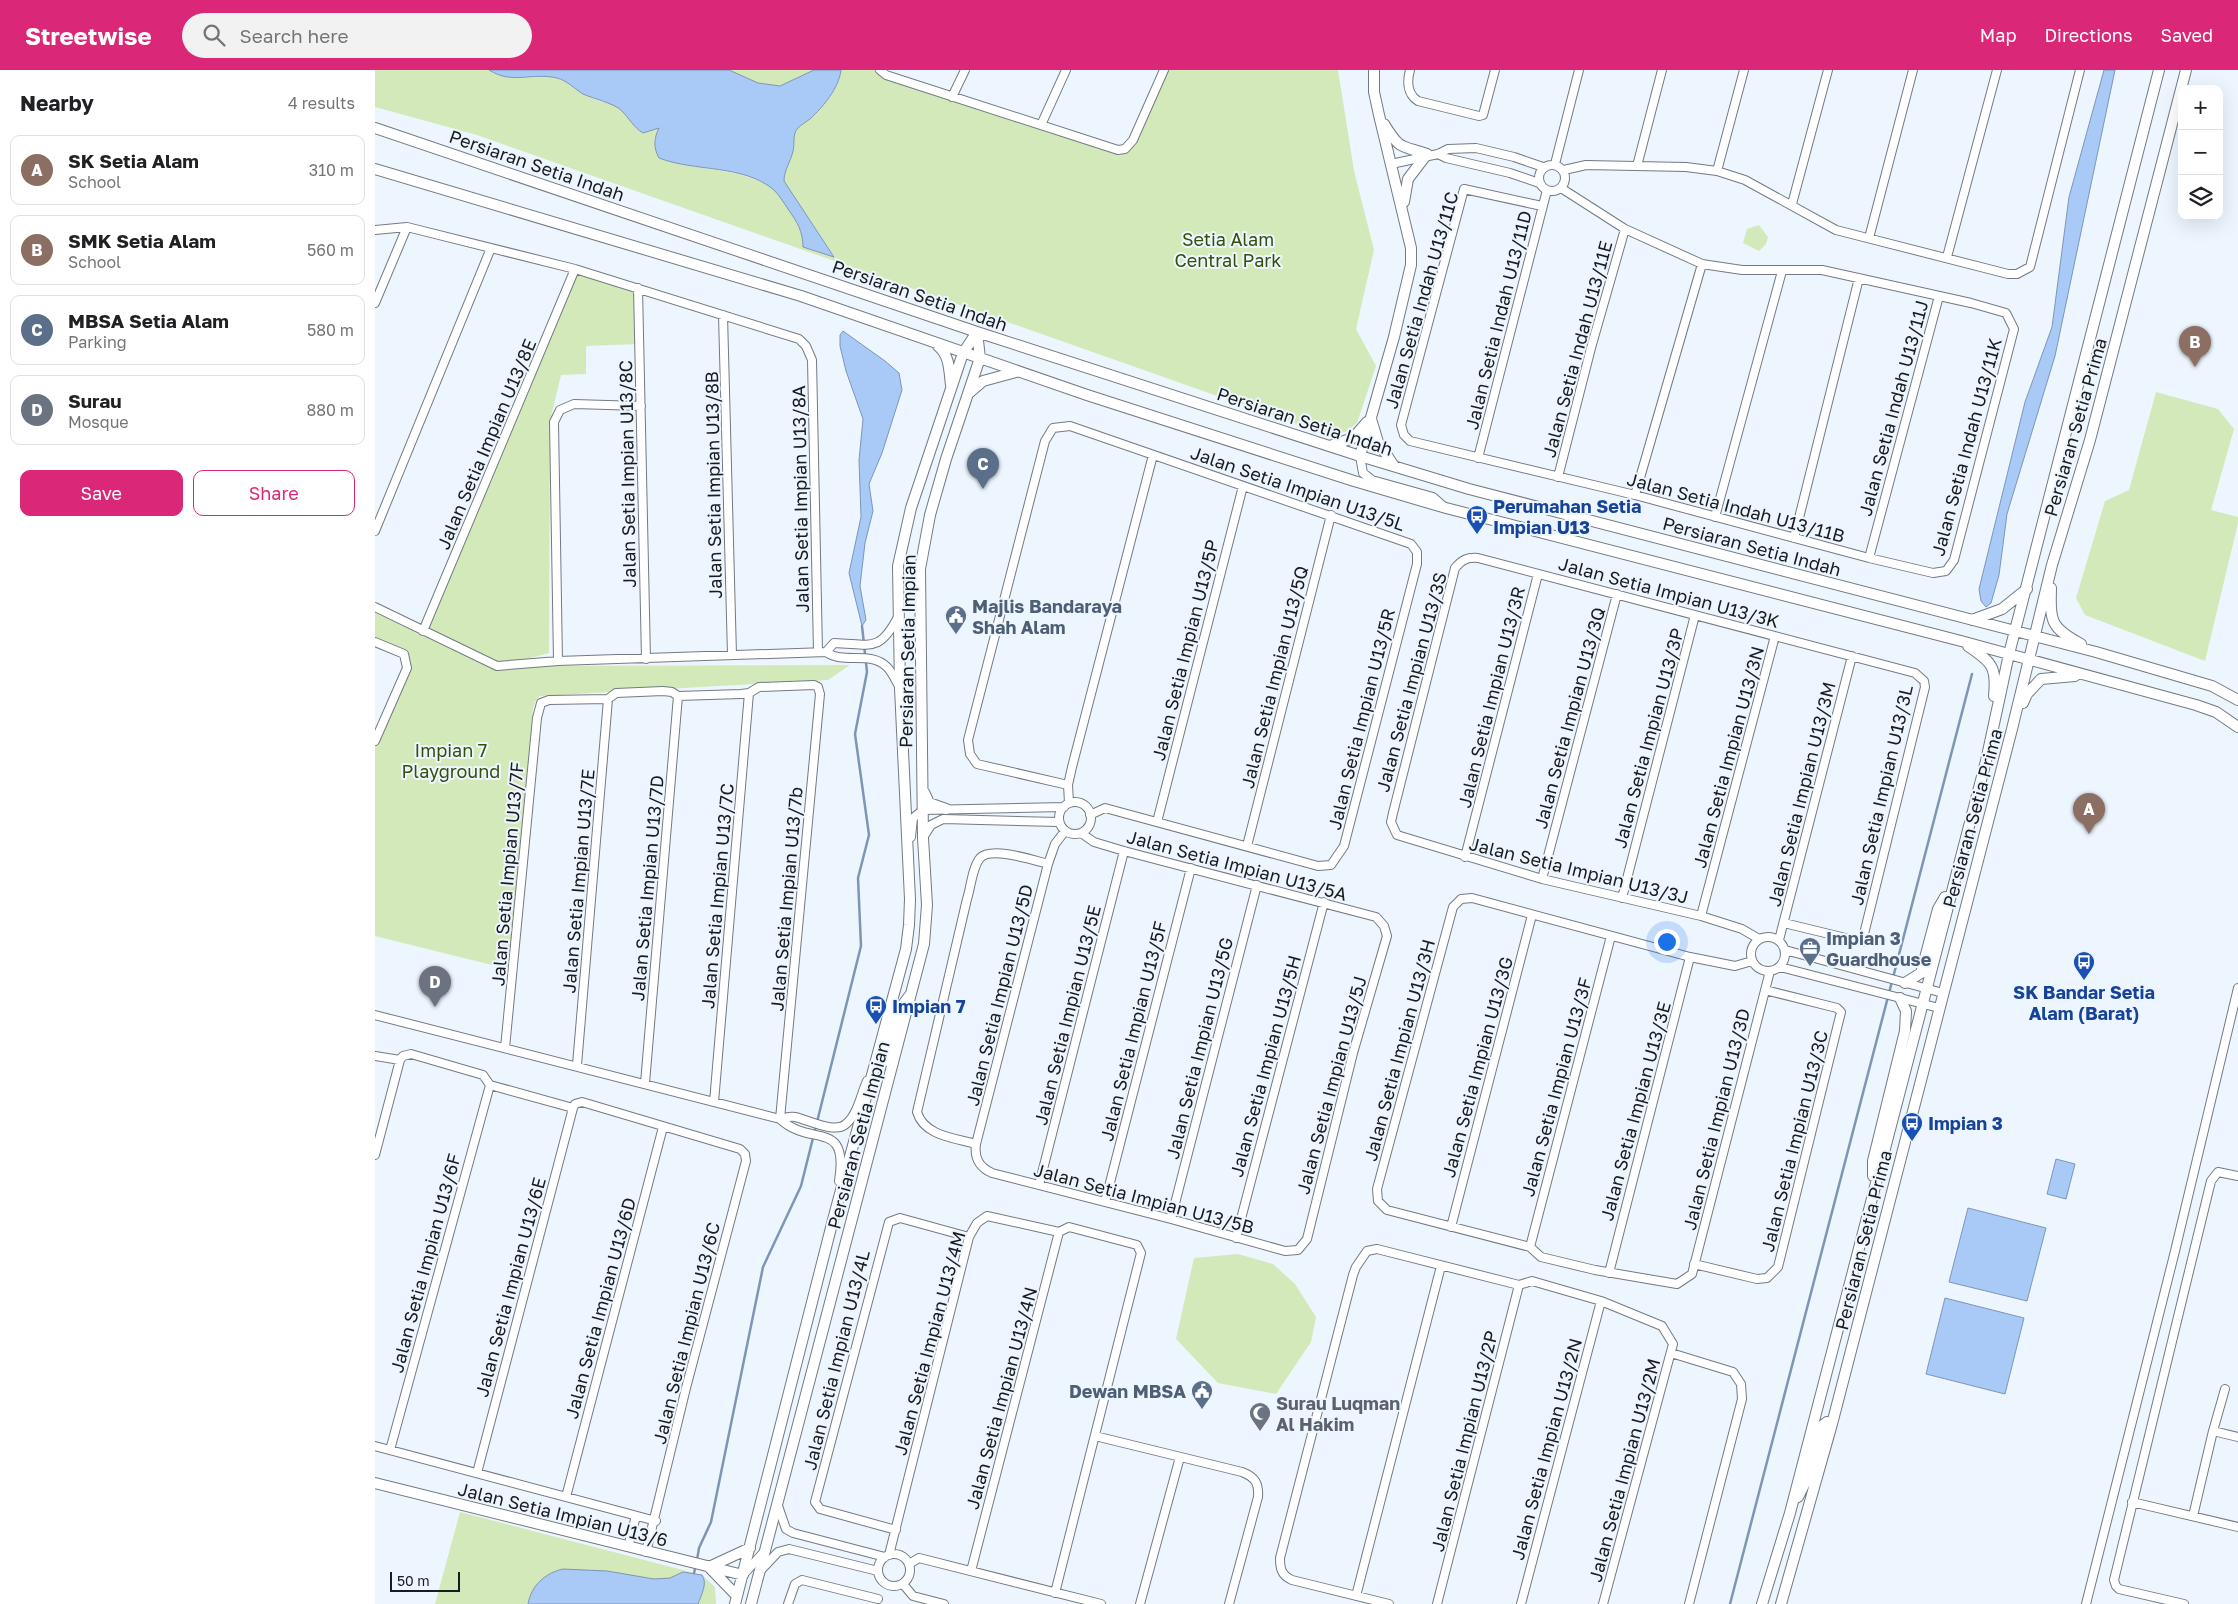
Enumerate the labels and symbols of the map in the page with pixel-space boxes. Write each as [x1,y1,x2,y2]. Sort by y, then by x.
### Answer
street label: Persiaran Setia Indah [446,125,628,205]
street label: Jalan Setia Indah U13/11C [1379,189,1463,411]
street label: Jalan Setia Indah U13/11D [1460,208,1536,432]
park label: Setia Alam Central Park [1174,228,1282,271]
street label: Jalan Setia Indah U13/11E [1537,238,1617,460]
street label: Persiaran Setia Indah [829,255,1011,335]
street label: Jalan Setia Indah U13/11J [1854,298,1932,518]
pin: B [2179,326,2211,367]
street label: Jalan Setia Impian U13/8E [432,335,540,553]
street label: Persiaran Setia Prima [2039,335,2111,519]
street label: Jalan Setia Indah U13/11K [1926,336,2006,558]
street label: Jalan Setia Impian U13/8C [614,360,640,588]
street label: Jalan Setia Impian U13/8B [700,371,726,599]
street label: Persiaran Setia Indah [1214,382,1396,460]
street label: Jalan Setia Impian U13/8A [787,385,813,613]
street label: Jalan Setia Impian U13/5L [1188,441,1408,535]
pin: C [967,448,999,489]
street label: Jalan Setia Indah U13/11B [1625,467,1847,547]
place label: Perumahan Setia Impian U13 [1493,495,1641,538]
bus stop icon: Perumahan Setia Impian U13 [1465,504,1489,535]
street label: Persiaran Setia Indah [1660,512,1844,580]
street label: Jalan Setia Impian U13/5P [1147,537,1223,763]
street label: Jalan Setia Impian U13/3K [1556,552,1782,632]
street label: Persiaran Setia Impian [894,554,920,748]
street label: Jalan Setia Impian U13/5Q [1236,564,1312,790]
street label: Jalan Setia Impian U13/3S [1371,570,1451,794]
street label: Jalan Setia Impian U13/3R [1453,584,1529,810]
place label: Majlis Bandaraya Shah Alam [972,595,1122,638]
public building icon: Majlis Bandaraya Shah Alam [944,604,968,635]
street label: Jalan Setia Impian U13/3Q [1529,605,1609,831]
street label: Jalan Setia Impian U13/5R [1323,606,1399,832]
street label: Jalan Setia Impian U13/3P [1608,626,1688,850]
street label: Jalan Setia Impian U13/3N [1688,644,1768,870]
street label: Jalan Setia Impian U13/3M [1762,679,1840,909]
street label: Jalan Setia Impian U13/3L [1845,683,1917,907]
street label: Persiaran Setia Prima [1937,726,2007,910]
park label: Impian 7 Playground [402,739,500,782]
street label: Jalan Setia Impian U13/7F [486,761,528,987]
street label: Jalan Setia Impian U13/7E [557,768,599,994]
street label: Jalan Setia Impian U13/7D [626,774,668,1002]
street label: Jalan Setia Impian U13/7C [696,782,738,1010]
street label: Jalan Setia Impian U13/7b [765,786,807,1012]
pin: A [2073,793,2105,834]
street label: Jalan Setia Impian U13/5A [1124,825,1350,905]
street label: Jalan Setia Impian U13/3J [1467,832,1691,908]
street label: Jalan Setia Impian U13/5D [961,882,1037,1108]
street label: Jalan Setia Impian U13/5E [1029,903,1105,1127]
street label: Jalan Setia Impian U13/5F [1095,919,1171,1143]
place label: Impian 3 Guardhouse [1826,927,1932,970]
your location [1654,929,1680,955]
street label: Jalan Setia Impian U13/5G [1161,935,1237,1161]
office icon: Impian 3 Guardhouse [1798,936,1822,967]
street label: Jalan Setia Impian U13/3H [1359,937,1439,1163]
bus stop icon: SK Bandar Setia Alam (Barat) [2072,950,2096,981]
street label: Jalan Setia Impian U13/5H [1225,953,1305,1179]
street label: Jalan Setia Impian U13/3G [1437,954,1517,1180]
pin: D [419,966,451,1007]
street label: Jalan Setia Impian U13/5J [1291,973,1371,1197]
street label: Jalan Setia Impian U13/3F [1516,975,1596,1199]
place label: SK Bandar Setia Alam (Barat) [2013,981,2155,1024]
bus stop icon: Impian 7 [864,994,888,1025]
place label: Impian 7 [892,995,966,1017]
street label: Jalan Setia Impian U13/3E [1595,999,1675,1223]
street label: Jalan Setia Impian U13/3D [1678,1006,1754,1232]
street label: Jalan Setia Impian U13/3C [1756,1028,1832,1254]
street label: Persiaran Setia Impian [822,1039,894,1231]
bus stop icon: Impian 3 [1900,1111,1924,1142]
place label: Impian 3 [1928,1112,2003,1134]
street label: Persiaran Setia Prima [1830,1148,1896,1332]
street label: Jalan Setia Impian U13/6F [385,1151,465,1375]
street label: Jalan Setia Impian U13/5B [1031,1158,1257,1238]
street label: Jalan Setia Impian U13/6E [470,1175,550,1399]
street label: Jalan Setia Impian U13/6D [560,1195,640,1421]
street label: Jalan Setia Impian U13/6C [648,1220,724,1446]
street label: Jalan Setia Impian U13/4M [888,1229,970,1457]
street label: Jalan Setia Impian U13/4L [798,1248,874,1472]
street label: Jalan Setia Impian U13/4N [961,1284,1041,1512]
street label: Jalan Setia Impian U13/2P [1426,1328,1502,1554]
street label: Jalan Setia Impian U13/2N [1506,1336,1586,1562]
street label: Jalan Setia Impian U13/2M [1584,1356,1664,1584]
public building icon: Dewan MBSA [1190,1379,1214,1410]
place label: Dewan MBSA [1069,1380,1186,1402]
place label: Surau Luqman Al Hakim [1276,1392,1400,1435]
mosque icon: Surau Luqman Al Hakim [1248,1401,1272,1432]
street label: Jalan Setia Impian U13/6 [456,1477,670,1551]
scale bar [390,1569,460,1592]

